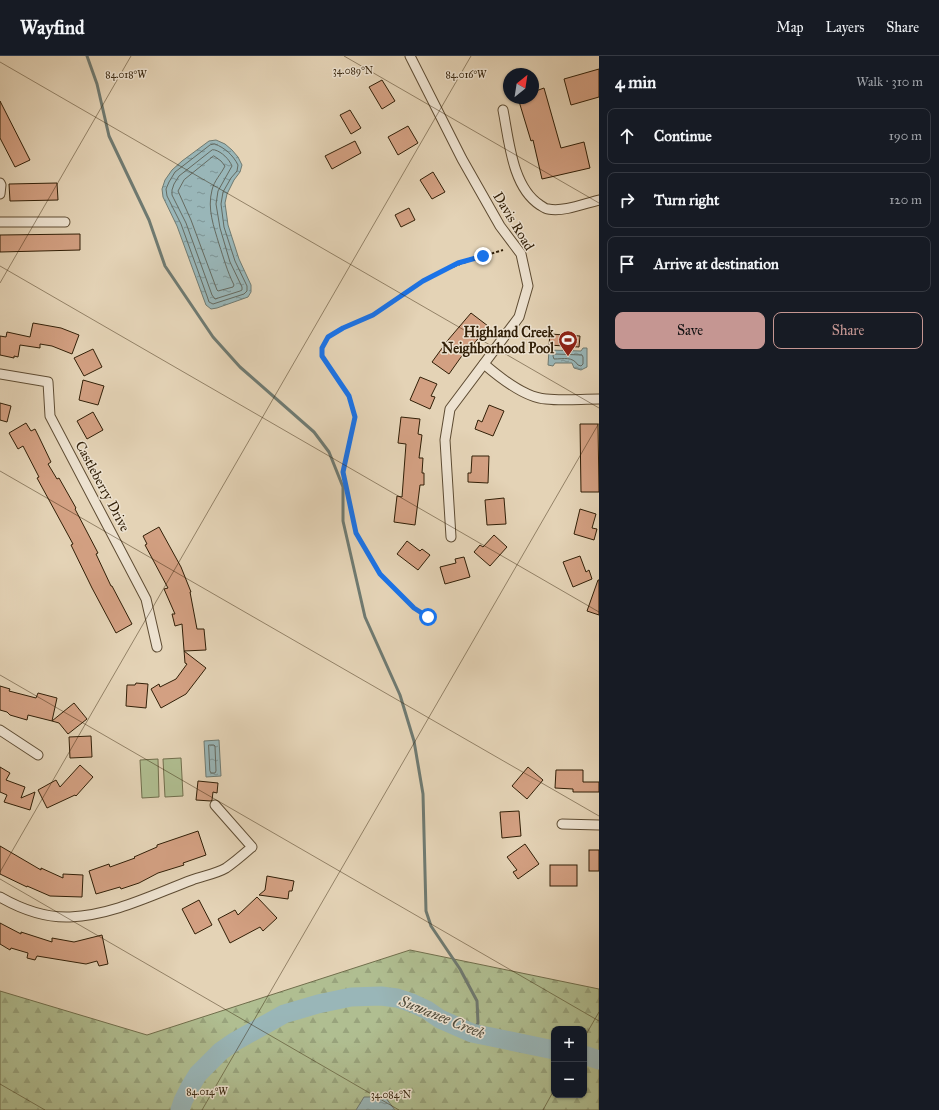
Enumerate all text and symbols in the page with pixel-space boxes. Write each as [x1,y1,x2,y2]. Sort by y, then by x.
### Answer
text: Wayfind [20,16,85,39]
text: Map [776,19,804,36]
text: Layers [826,19,864,36]
text: Share [886,19,919,36]
text: 34.089°N [333,65,374,77]
north arrow [503,68,539,104]
text: 84.018°W [105,69,147,81]
text: 84.016°W [445,69,487,81]
text: 4 min [615,72,656,93]
text: Walk · 310 m [856,74,923,90]
icon: ahead [616,125,638,147]
text: Continue [654,127,712,145]
text: 190 m [889,128,922,144]
street label: Davis Road [489,189,538,254]
icon: right [616,189,638,211]
text: Turn right [654,191,719,209]
text: 120 m [889,192,922,208]
route end [474,247,492,265]
icon: arrive [616,253,638,275]
text: Arrive at destination [654,255,779,273]
button: Save [615,312,765,349]
button: Share [773,312,923,349]
place label: Highland Creek Neighborhood Pool [442,324,555,358]
sports icon: Highland Creek Neighborhood Pool [557,329,579,357]
street label: Castleberry Drive [72,438,134,535]
route start [419,608,437,626]
water label: Suwanee Creek [396,991,488,1042]
map controls [551,1026,587,1098]
button: + [551,1026,587,1062]
button: − [551,1062,587,1098]
text: 84.014°W [186,1086,228,1098]
text: 34.084°N [371,1089,412,1101]

